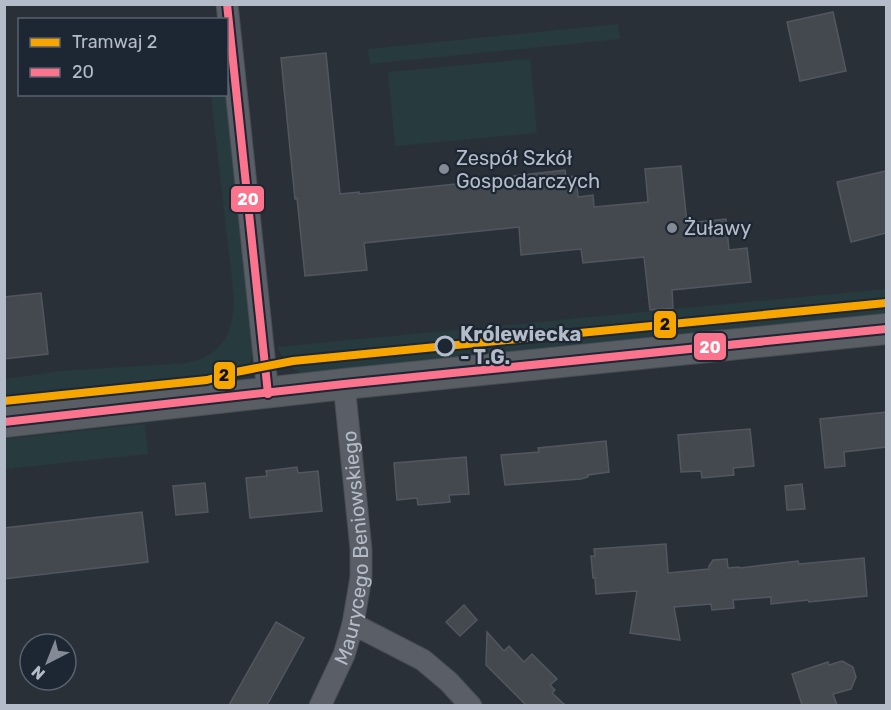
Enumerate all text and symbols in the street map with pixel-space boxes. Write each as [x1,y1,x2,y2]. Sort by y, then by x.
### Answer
legend [18,18,228,96]
text: Tramwaj 2 [72,31,157,53]
text: 20 [72,61,94,83]
place label: Zespół Szkół Gospodarczych [456,146,600,193]
marker: Zespół Szkół Gospodarczych [437,162,451,176]
line badge: 20 [230,185,265,213]
text: 20 [237,190,259,209]
place label: Żuławy [684,216,751,240]
marker: Żuławy [665,221,679,235]
line badge: 2 [653,310,677,339]
text: 2 [660,315,670,334]
place label: Królewiecka - T.G. [460,322,581,369]
line badge: 20 [693,332,727,361]
marker: Królewiecka - T.G. [435,336,455,356]
text: 20 [699,338,721,357]
line badge: 2 [213,361,236,390]
text: 2 [219,366,229,385]
street label: Maurycego Beniowskiego [329,429,373,669]
north arrow [18,632,78,692]
text: N [28,662,49,684]

